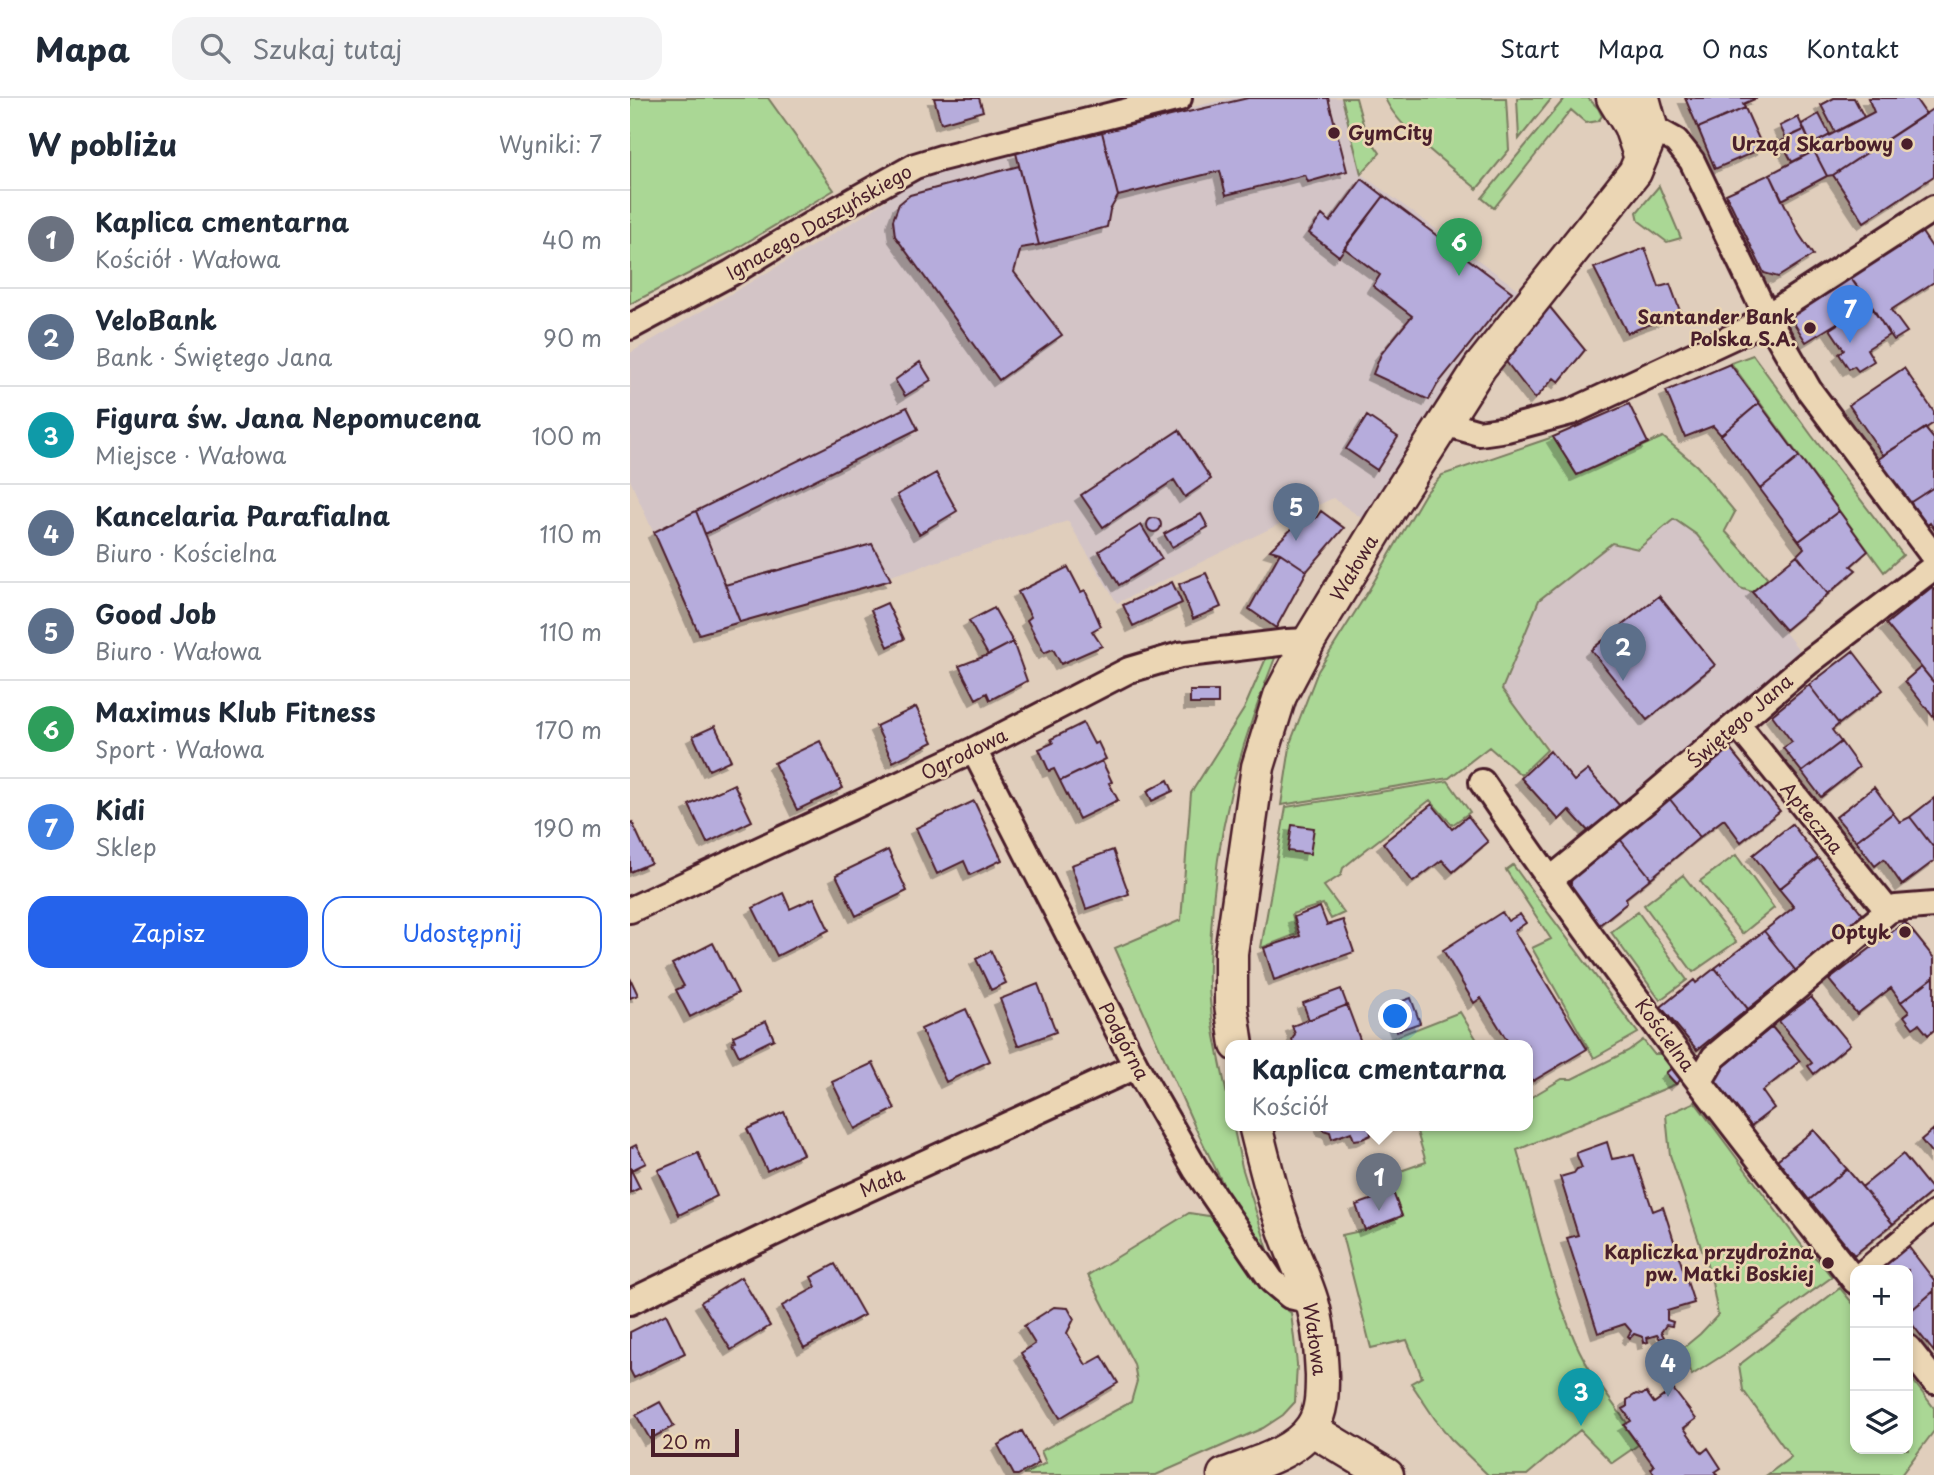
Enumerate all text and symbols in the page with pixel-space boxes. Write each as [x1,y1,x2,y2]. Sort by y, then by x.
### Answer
search box [172,17,662,80]
text: Mapa [35,23,130,73]
icon: search [196,29,234,67]
text: Szukaj tutaj [252,29,402,68]
text: Start [1500,30,1560,66]
text: Mapa [1598,30,1664,66]
text: O nas [1702,30,1768,66]
text: Kontakt [1806,30,1899,66]
place label: GymCity [1348,118,1433,146]
text: W pobliżu [28,121,177,166]
marker: GymCity [1326,125,1342,141]
text: Wyniki: 7 [499,126,602,161]
place label: Urząd Skarbowy [1731,129,1893,157]
marker: Urząd Skarbowy [1899,136,1915,152]
street label: Ignacego Daszyńskiego [720,156,917,286]
text: Kaplica cmentarna [95,202,349,241]
pin: 6 [1436,218,1482,276]
text: 1 [46,222,57,257]
text: 40 m [542,222,602,257]
text: Kościół · Wałowa [95,241,280,276]
pin: 7 [1827,285,1873,343]
text: VeloBank [95,300,217,339]
place label: Santander Bank Polska S.A. [1638,302,1796,352]
text: 2 [43,320,59,355]
text: 90 m [543,320,602,355]
marker: Santander Bank Polska S.A. [1802,320,1818,336]
text: Bank · Świętego Jana [95,339,332,374]
text: Figura św. Jana Nepomucena [95,398,481,437]
text: 3 [43,418,59,453]
text: 100 m [532,418,602,453]
text: Miejsce · Wałowa [95,437,286,472]
pin: 5 [1273,483,1319,541]
text: Kancelaria Parafialna [95,496,390,535]
text: 4 [43,516,59,551]
text: 110 m [540,516,602,551]
street label: Wałowa [1322,529,1384,606]
text: Biuro · Kościelna [95,535,276,570]
text: Good Job [95,594,216,633]
text: 5 [44,614,58,649]
text: 110 m [540,614,602,649]
pin: 2 [1600,623,1646,681]
text: Biuro · Wałowa [95,633,261,668]
street label: Świętego Jana [1681,667,1798,774]
text: Maximus Klub Fitness [95,692,376,731]
text: 6 [43,712,59,747]
text: 170 m [535,712,602,747]
street label: Ogrodowa [916,720,1012,786]
text: Sport · Wałowa [95,731,264,766]
street label: Apteczna [1775,775,1851,860]
text: Kidi [95,790,145,829]
text: 7 [44,810,58,845]
text: 190 m [534,810,602,845]
text: Sklep [95,829,157,864]
button: Zapisz [28,896,308,968]
button: Udostępnij [322,896,602,968]
place label: Optyk [1831,917,1891,945]
marker: Optyk [1897,924,1913,940]
street label: Kościelna [1629,992,1703,1077]
street label: Podgórna [1093,996,1157,1085]
your location [1378,999,1412,1033]
popup [1225,1040,1533,1131]
text: Kaplica cmentarna [1252,1049,1506,1088]
text: Kościół [1252,1088,1328,1123]
pin: 1 [1356,1153,1402,1211]
street label: Mała [855,1159,909,1203]
place label: Kapliczka przydrożna pw. Matki Boskiej [1604,1237,1815,1287]
marker: Kapliczka przydrożna pw. Matki Boskiej [1820,1255,1836,1271]
map controls [1850,1265,1913,1454]
button: + [1850,1265,1913,1328]
street label: Wałowa [1297,1301,1335,1377]
button: − [1850,1328,1913,1391]
pin: 4 [1645,1339,1691,1397]
pin: 3 [1558,1368,1604,1426]
button: layers [1850,1391,1913,1454]
scale bar [651,1426,738,1458]
text: 20 m [662,1427,711,1455]

